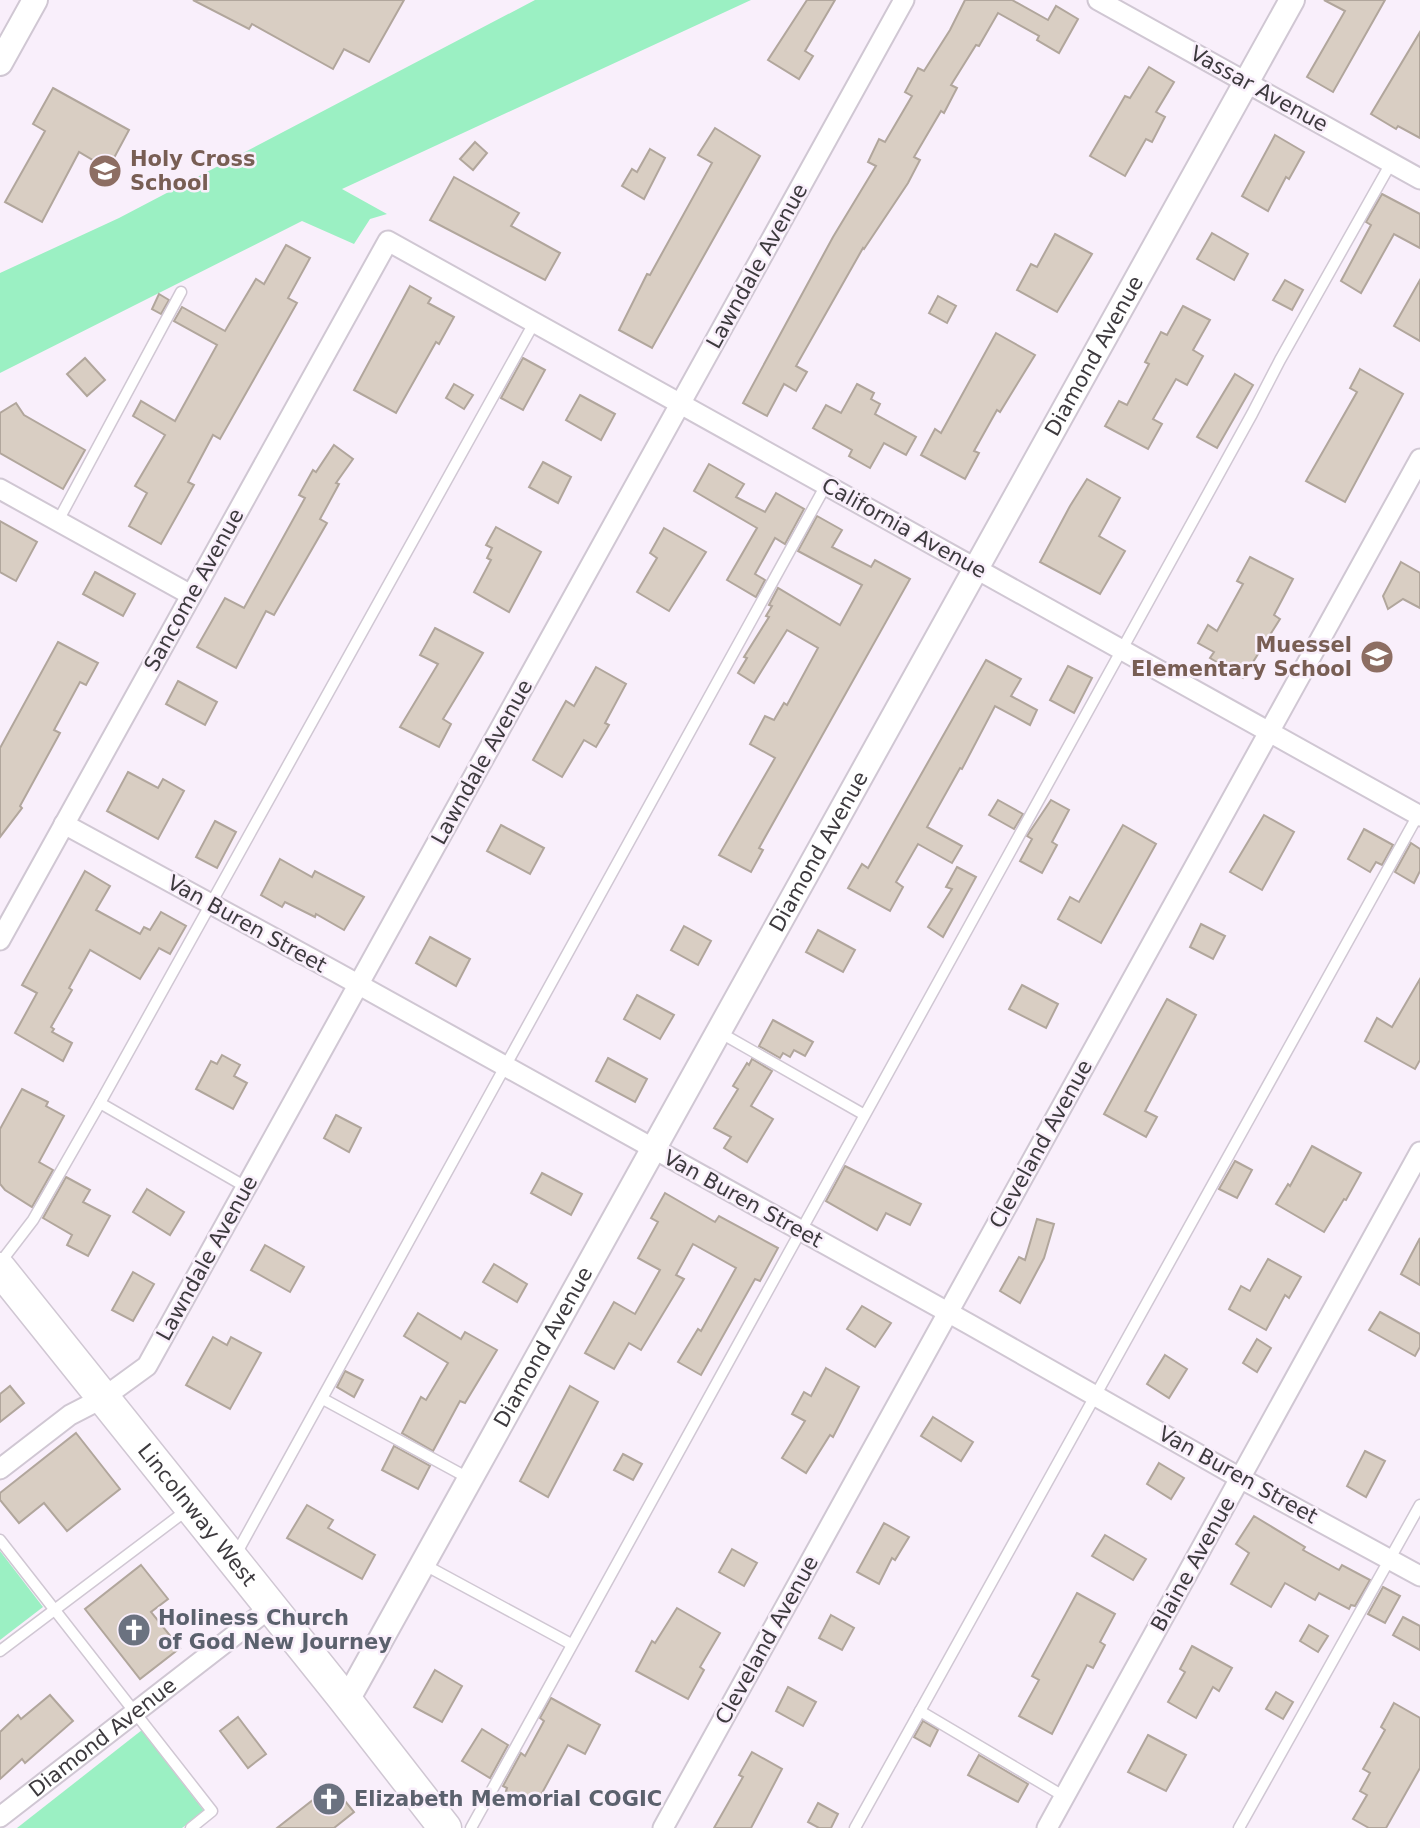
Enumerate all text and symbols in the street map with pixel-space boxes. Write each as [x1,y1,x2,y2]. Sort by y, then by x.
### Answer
street label: Vassar Avenue [1186,41,1332,137]
place label: Holy Cross School [130,147,255,195]
school or university icon: Holy Cross School [86,152,124,190]
street label: Lawndale Avenue [702,179,812,353]
street label: Diamond Avenue [1040,272,1148,440]
street label: California Avenue [818,473,990,583]
street label: Sancome Avenue [139,505,249,675]
place label: Muessel Elementary School [1131,633,1352,681]
school or university icon: Muessel Elementary School [1358,638,1396,676]
street label: Lawndale Avenue [427,675,537,849]
street label: Diamond Avenue [765,767,873,936]
street label: Van Buren Street [163,870,331,978]
street label: Cleveland Avenue [985,1056,1097,1232]
street label: Van Buren Street [659,1145,827,1253]
street label: Lawndale Avenue [152,1171,262,1345]
street label: Diamond Avenue [489,1263,597,1431]
street label: Van Buren Street [1154,1421,1322,1529]
street label: Lincolnway West [133,1439,261,1591]
street label: Blaine Avenue [1146,1493,1240,1635]
street label: Cleveland Avenue [711,1552,823,1728]
place label: Holiness Church of God New Journey [158,1606,392,1654]
church icon: Holiness Church of God New Journey [115,1611,153,1649]
street label: Diamond Avenue [24,1673,181,1802]
church icon: Elizabeth Memorial COGIC [310,1780,348,1818]
place label: Elizabeth Memorial COGIC [354,1787,662,1811]

